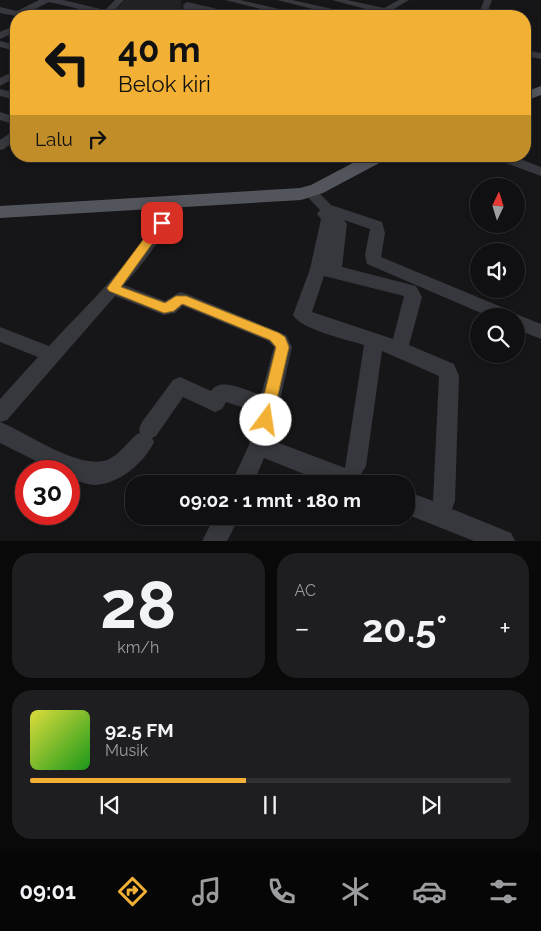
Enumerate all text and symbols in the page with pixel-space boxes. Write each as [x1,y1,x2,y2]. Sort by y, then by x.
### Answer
text: 40 m [118,29,200,70]
icon: left [35,30,100,95]
text: Belok kiri [118,71,211,97]
icon: right [83,125,111,153]
text: Lalu [35,128,73,150]
north arrow [470,178,525,232]
map controls [470,178,525,363]
pin [141,202,183,244]
icon: arrive [148,209,176,237]
button: sound [470,243,525,298]
button: search [470,308,525,363]
position arrow [239,393,291,445]
speed limit sign: 30 [15,460,80,525]
text: 09:02 · 1 mnt · 180 m [179,489,361,511]
text: 28 [100,567,176,643]
text: AC [295,581,316,600]
text: 20.5° [362,606,447,651]
text: − [295,612,310,645]
text: + [499,612,511,645]
text: km/h [117,638,159,657]
text: 92.5 FM [105,719,174,741]
text: Musik [105,741,148,760]
icon: previous [96,791,124,819]
icon: pause [256,791,284,819]
icon: next [417,791,445,819]
icon: directions [115,874,150,909]
icon: music [189,874,224,909]
icon: phone [264,874,299,909]
icon: climate [338,874,373,909]
icon: car [412,874,447,909]
icon: filters [486,874,521,909]
text: 09:01 [20,878,76,904]

